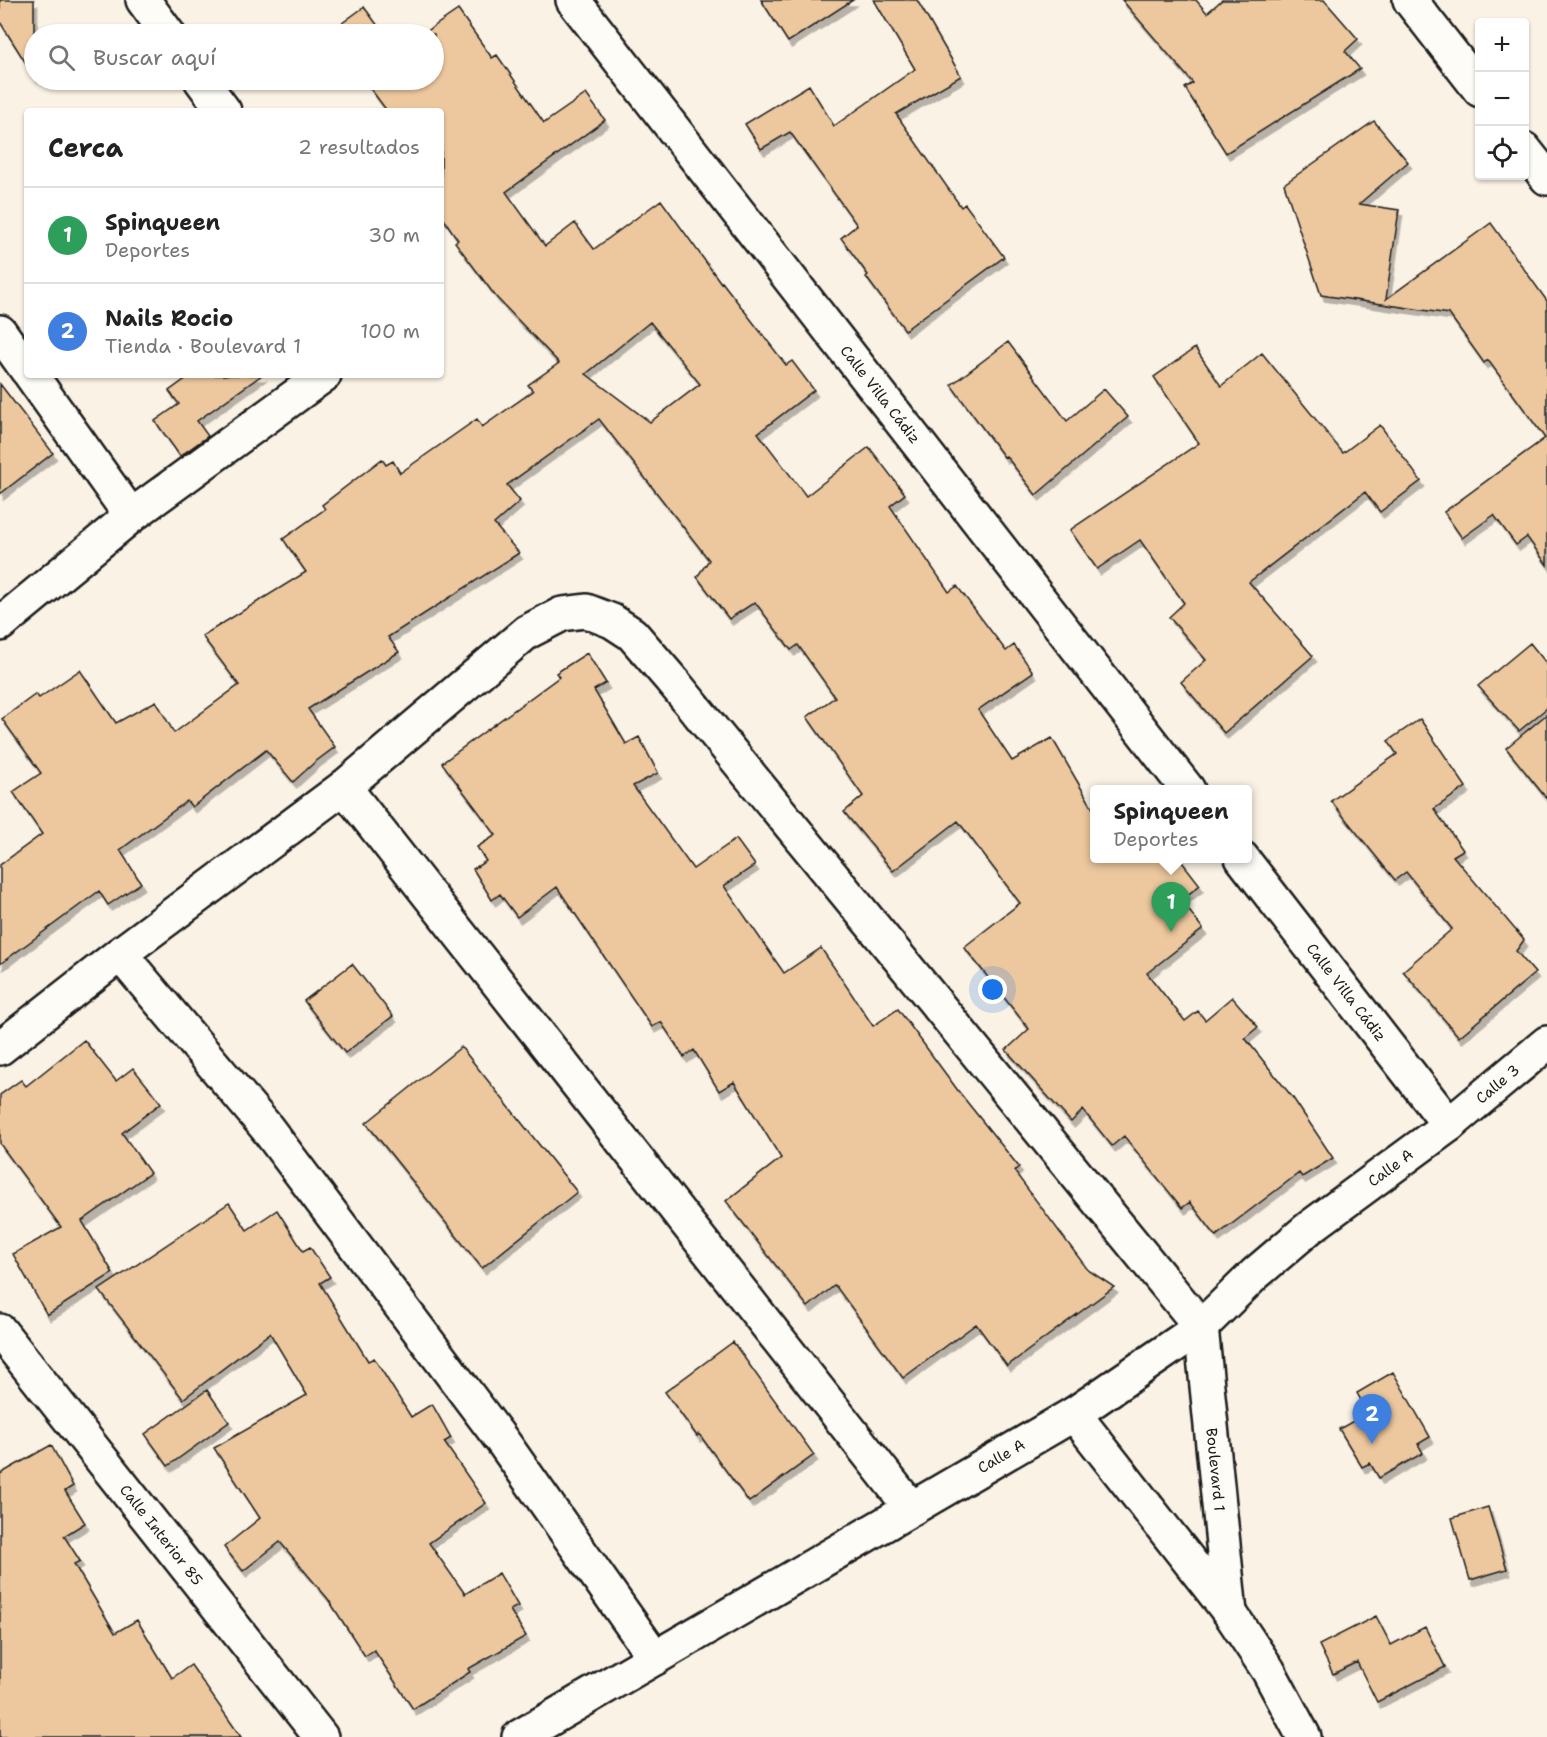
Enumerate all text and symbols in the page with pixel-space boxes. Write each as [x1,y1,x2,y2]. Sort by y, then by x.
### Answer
map controls [1475,18,1529,180]
button: + [1475,18,1529,72]
search box [24,24,444,90]
icon: search [45,41,78,74]
text: Buscar aquí [93,43,216,72]
button: − [1475,72,1529,126]
button: locate [1475,126,1529,180]
text: Cerca [48,130,123,165]
text: 2 resultados [298,134,420,160]
text: Spinqueen [105,208,220,237]
text: 1 [63,222,72,248]
text: 30 m [368,222,420,248]
text: Deportes [105,237,190,263]
text: Nails Rocio [105,304,233,333]
text: 2 [61,318,75,344]
text: 100 m [360,318,420,344]
text: Tienda · Boulevard 1 [105,333,301,359]
street label: Calle Villa Cádiz [836,341,925,448]
popup [1090,785,1252,863]
text: Spinqueen [1113,797,1229,826]
text: Deportes [1113,826,1199,852]
pin: 1 [1152,882,1190,932]
street label: Calle Villa Cádiz [1302,939,1391,1046]
your location [978,975,1007,1004]
street label: Calle 3 [1472,1060,1524,1108]
street label: Calle A [1364,1145,1417,1191]
pin: 2 [1352,1394,1392,1444]
street label: Boulevard 1 [1201,1427,1230,1512]
street label: Calle A [974,1435,1029,1478]
street label: Calle Interior 85 [115,1480,207,1589]

